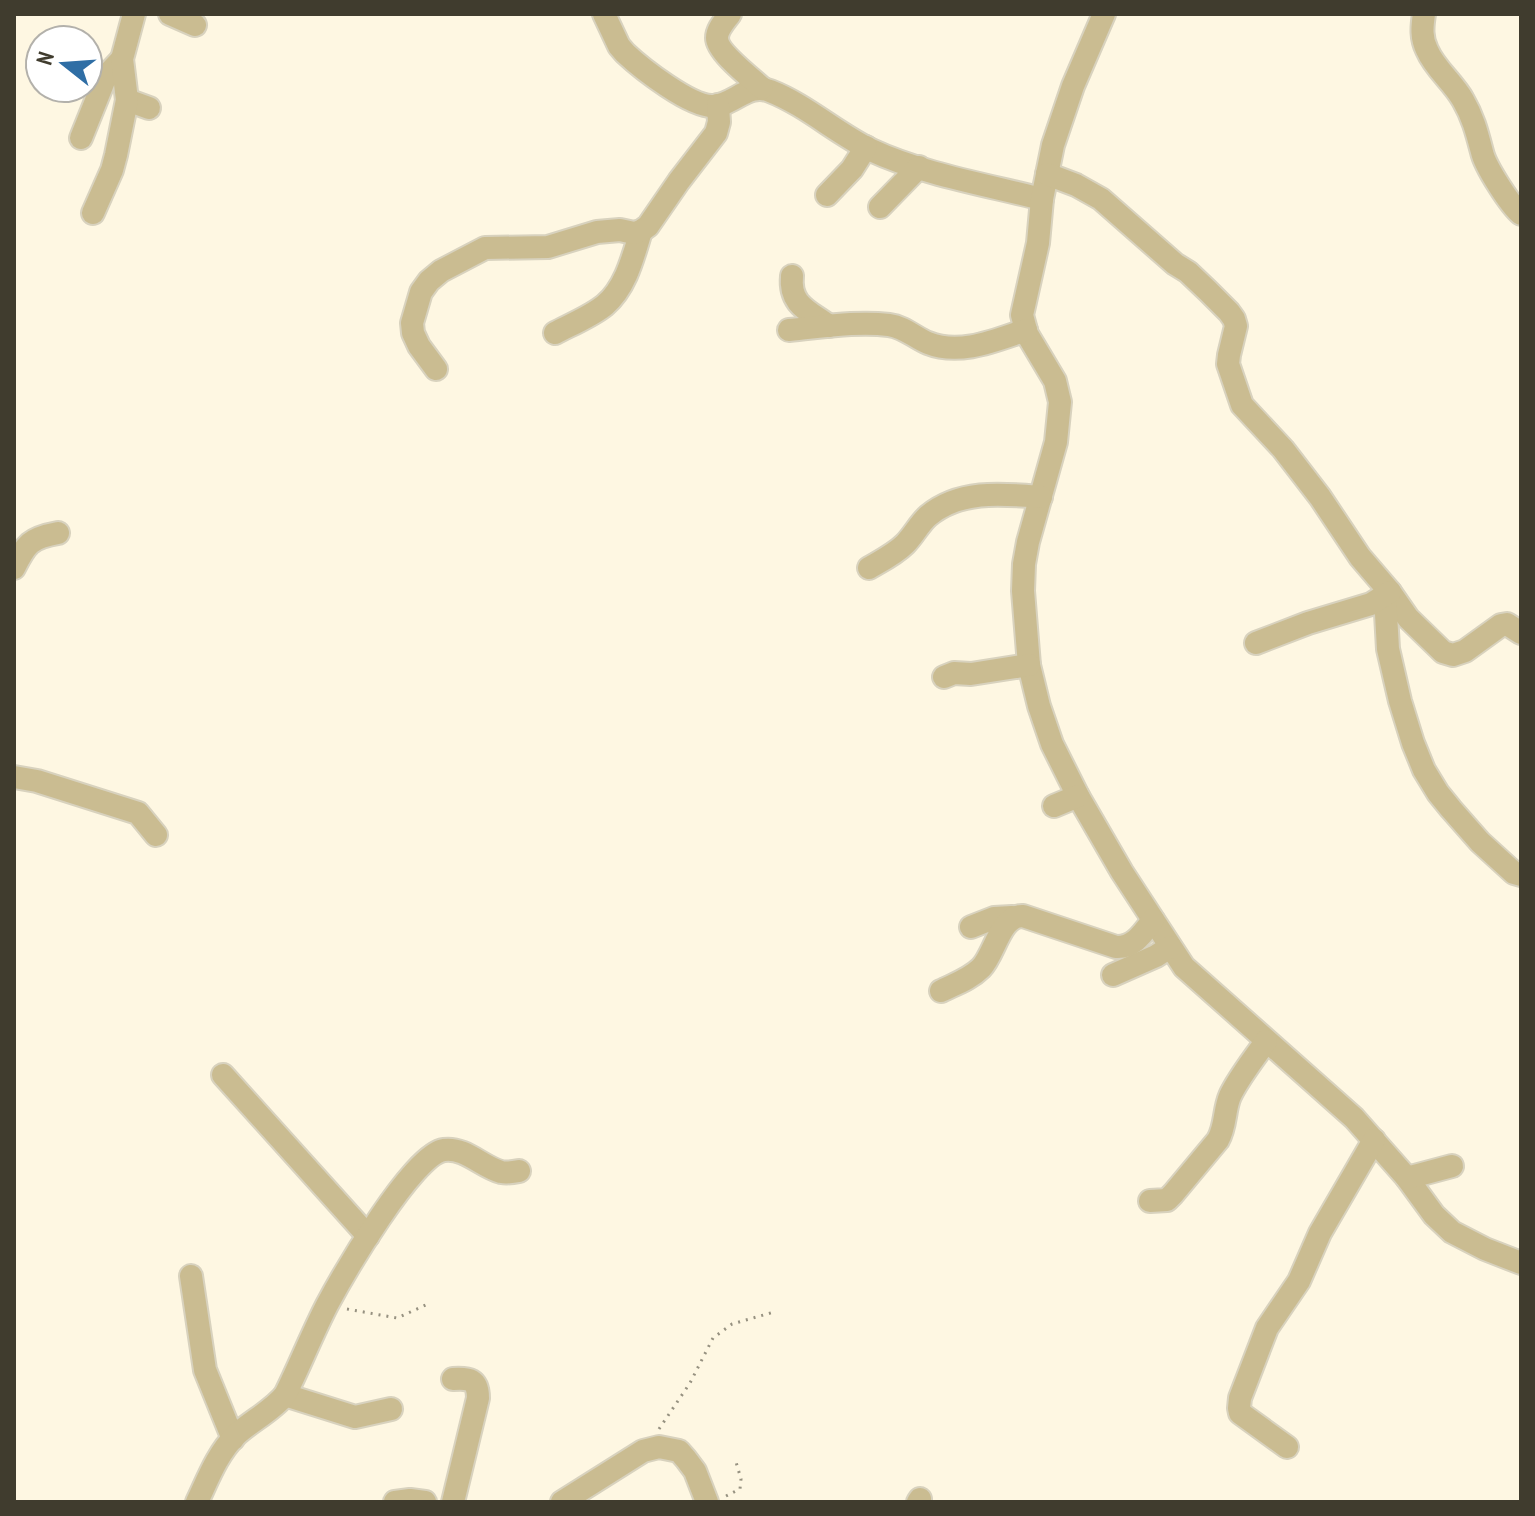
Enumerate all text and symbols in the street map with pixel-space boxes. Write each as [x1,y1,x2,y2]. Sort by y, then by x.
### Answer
north arrow [24,24,104,104]
text: N [30,48,60,68]

